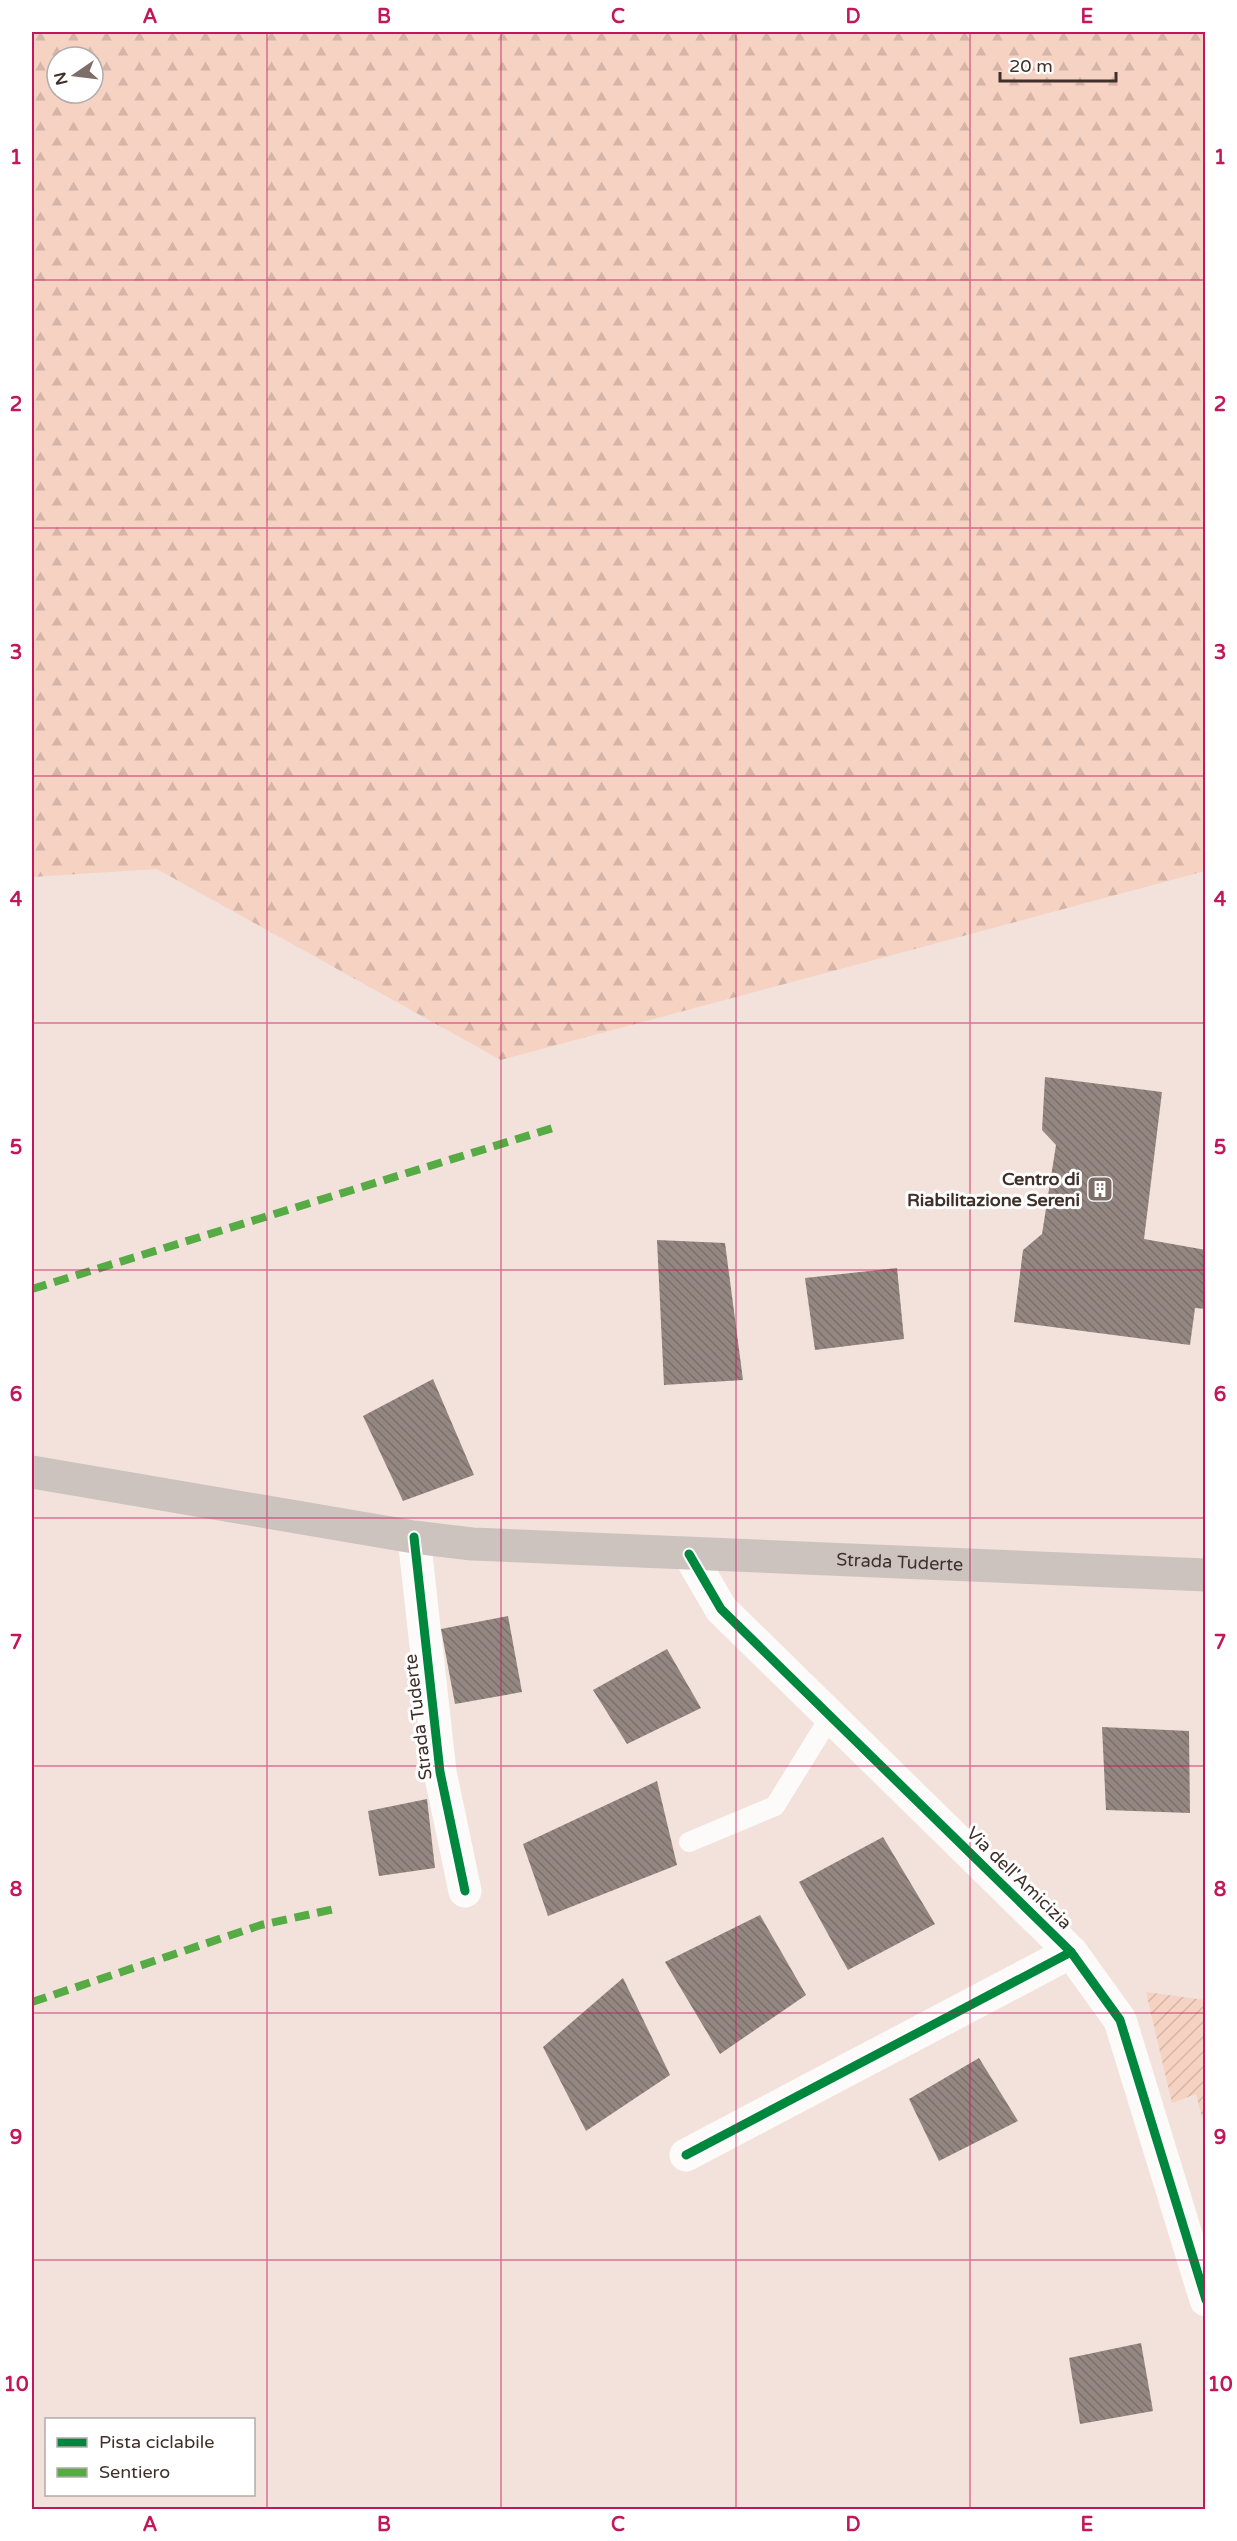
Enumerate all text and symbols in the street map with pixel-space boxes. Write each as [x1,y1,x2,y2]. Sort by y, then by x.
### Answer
text: A [143,5,158,29]
text: B [377,5,391,29]
text: C [611,5,625,29]
text: D [845,5,861,29]
text: E [1081,5,1094,29]
north arrow [45,45,105,105]
scale bar [1000,45,1116,83]
text: 20 m [1009,55,1053,77]
text: N [50,70,73,87]
text: 1 [10,146,22,170]
text: 1 [1214,146,1226,170]
text: 2 [10,393,22,417]
text: 2 [1214,393,1226,417]
text: 3 [10,641,22,665]
text: 3 [1214,641,1226,665]
text: 4 [10,888,23,912]
text: 4 [1214,888,1227,912]
text: 5 [10,1136,22,1160]
text: 5 [1214,1136,1226,1160]
place label: Centro di Riabilitazione Sereni [907,1168,1080,1211]
building icon: Centro di Riabilitazione Sereni [1085,1174,1115,1204]
text: 6 [10,1383,22,1407]
text: 6 [1214,1383,1226,1407]
street label: Strada Tuderte [836,1548,964,1576]
text: 7 [10,1631,22,1655]
text: 7 [1214,1631,1226,1655]
street label: Strada Tuderte [399,1653,437,1781]
street label: Via dell'Amicizia [962,1822,1076,1934]
text: 8 [10,1878,22,1902]
text: 8 [1214,1878,1226,1902]
text: 9 [10,2126,22,2150]
text: 9 [1214,2126,1226,2150]
text: 10 [3,2373,29,2397]
text: 10 [1207,2373,1233,2397]
legend [45,2418,255,2496]
text: Pista ciclabile [99,2431,214,2453]
text: Sentiero [99,2461,170,2483]
text: A [143,2513,158,2537]
text: B [377,2513,391,2537]
text: C [611,2513,625,2537]
text: D [845,2513,861,2537]
text: E [1081,2513,1094,2537]

